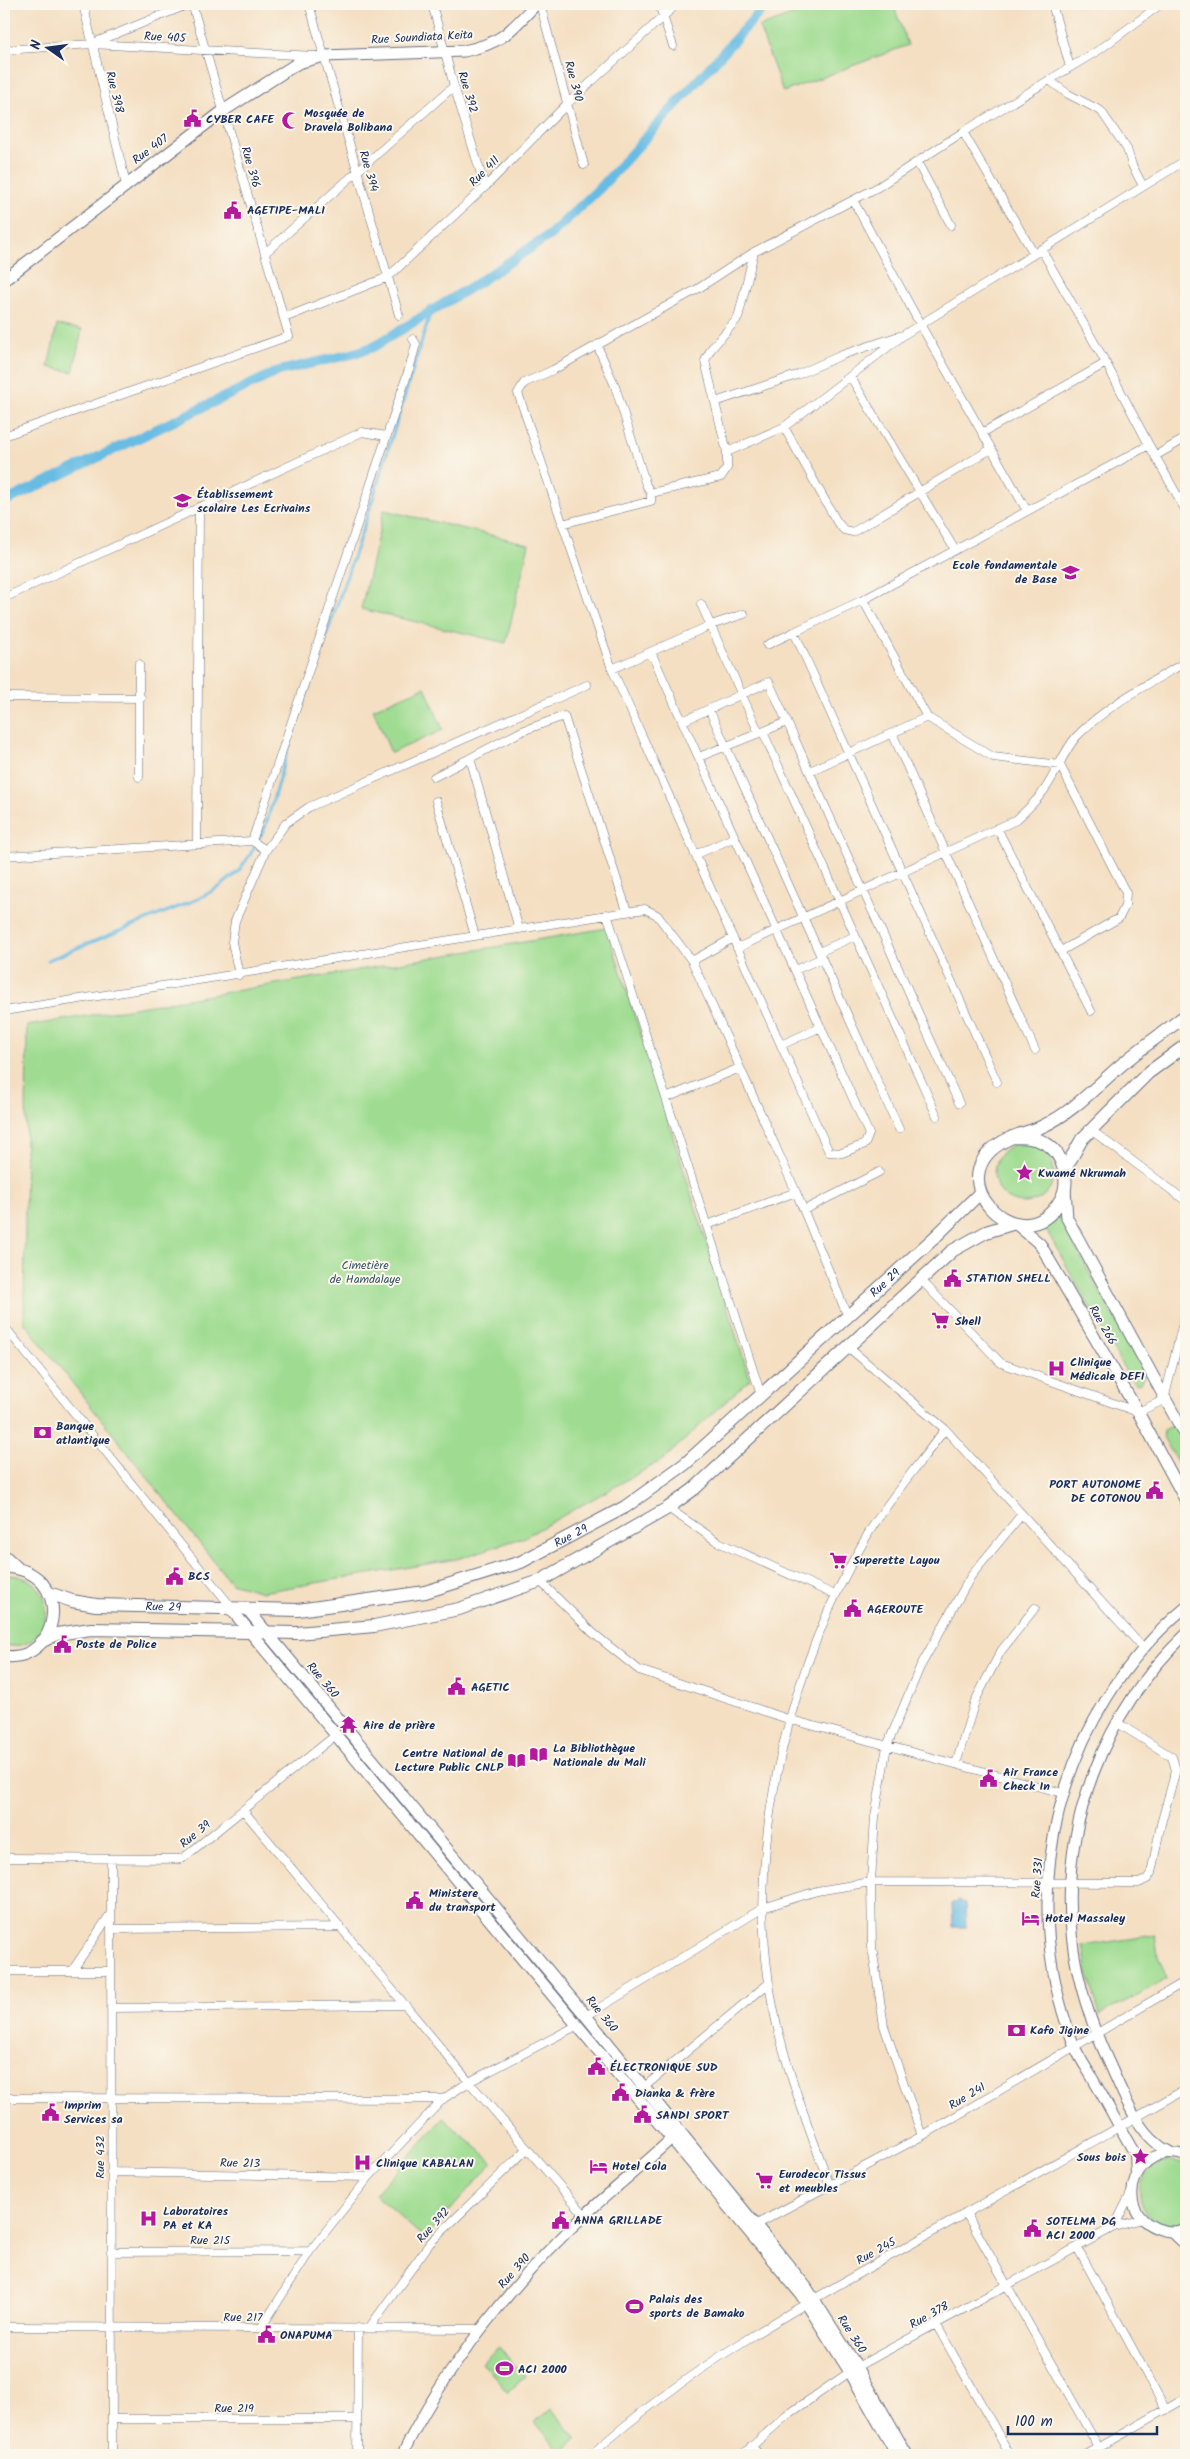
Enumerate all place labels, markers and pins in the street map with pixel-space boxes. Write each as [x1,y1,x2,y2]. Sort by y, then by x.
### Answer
place label: Mosquée de Dravela Bolibana [304,104,392,137]
public building icon: CYBER CAFE [182,109,202,129]
place label: CYBER CAFE [206,110,276,129]
mosque icon: Mosquée de Dravela Bolibana [280,110,300,130]
public building icon: AGETIPE-MALI [223,200,243,220]
place label: AGETIPE-MALI [247,201,325,220]
place label: Établissement scolaire Les Ecrivains [197,485,311,518]
school or university icon: Établissement scolaire Les Ecrivains [173,491,193,511]
place label: Ecole fondamentale de Base [953,556,1057,589]
school or university icon: Ecole fondamentale de Base [1061,562,1081,582]
place icon: Kwamé Nkrumah [1014,1163,1034,1183]
place label: Kwamé Nkrumah [1038,1164,1126,1183]
public building icon: STATION SHELL [942,1268,962,1288]
place label: STATION SHELL [966,1269,1051,1288]
supermarket icon: Shell [931,1311,951,1331]
place label: Shell [955,1312,981,1331]
place label: Clinique Médicale DEFI [1070,1353,1145,1386]
hospital icon: Clinique Médicale DEFI [1046,1359,1066,1379]
place label: Banque atlantique [56,1417,110,1450]
bank icon: Banque atlantique [32,1423,52,1443]
place label: PORT AUTONOME DE COTONOU [1049,1475,1142,1508]
public building icon: PORT AUTONOME DE COTONOU [1145,1481,1165,1501]
supermarket icon: Superette Layou [829,1550,849,1570]
place label: Superette Layou [853,1551,940,1570]
public building icon: BCS [164,1566,184,1586]
place label: BCS [188,1567,210,1586]
public building icon: AGEROUTE [843,1599,863,1619]
place label: AGEROUTE [867,1600,925,1619]
public building icon: Poste de Police [52,1634,72,1654]
place label: Poste de Police [76,1635,157,1654]
public building icon: AGETIC [447,1677,467,1697]
place label: AGETIC [471,1678,510,1697]
temple icon: Aire de prière [339,1715,359,1735]
place label: Aire de prière [363,1716,435,1735]
place label: La Bibliothèque Nationale du Mali [553,1739,646,1772]
place label: Centre National de Lecture Public CNLP [395,1744,503,1777]
library icon: La Bibliothèque Nationale du Mali [529,1745,549,1765]
library icon: Centre National de Lecture Public CNLP [507,1750,527,1770]
place label: Air France Check In [1003,1763,1058,1796]
public building icon: Air France Check In [979,1769,999,1789]
place label: Ministere du transport [429,1884,496,1917]
public building icon: Ministere du transport [405,1890,425,1910]
hotel icon: Hotel Massaley [1021,1908,1041,1928]
place label: Hotel Massaley [1045,1909,1126,1928]
bank icon: Kafo Jigine [1006,2020,1026,2040]
place label: Kafo Jigine [1030,2021,1089,2040]
public building icon: ÉLECTRONIQUE SUD [586,2057,606,2077]
place label: ÉLECTRONIQUE SUD [610,2058,718,2077]
public building icon: Dianka & frère [611,2083,631,2103]
place label: Dianka & frère [635,2084,715,2103]
place label: Imprim Services sa [64,2096,123,2129]
public building icon: Imprim Services sa [40,2102,60,2122]
public building icon: SANDI SPORT [632,2105,652,2125]
place label: SANDI SPORT [656,2106,730,2125]
place icon: Sous bois [1130,2147,1150,2167]
place label: Sous bois [1077,2148,1126,2167]
hospital icon: Clinique KABALAN [352,2153,372,2173]
place label: Clinique KABALAN [376,2154,474,2173]
hotel icon: Hotel Cola [588,2156,608,2176]
place label: Hotel Cola [612,2157,667,2176]
place label: Eurodecor Tissus et meubles [779,2165,867,2198]
supermarket icon: Eurodecor Tissus et meubles [755,2171,775,2191]
place label: Laboratoires PA et KA [163,2202,229,2235]
hospital icon: Laboratoires PA et KA [139,2208,159,2228]
public building icon: ANNA GRILLADE [550,2210,570,2230]
place label: ANNA GRILLADE [574,2211,664,2230]
place label: SOTELMA DG ACI 2000 [1046,2212,1116,2245]
public building icon: SOTELMA DG ACI 2000 [1022,2218,1042,2238]
place label: Palais des sports de Bamako [649,2290,745,2323]
sports icon: Palais des sports de Bamako [625,2296,645,2316]
public building icon: ONAPUMA [256,2325,276,2345]
place label: ONAPUMA [280,2326,333,2345]
sports icon: ACI 2000 [494,2359,514,2379]
place label: ACI 2000 [518,2360,568,2379]

